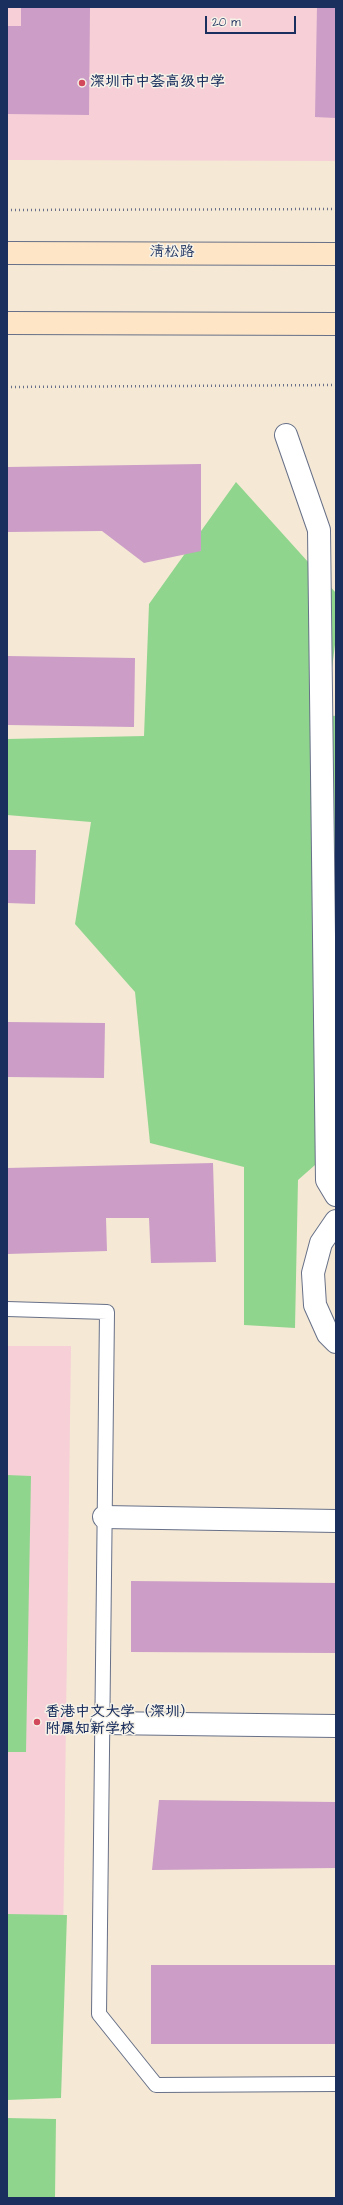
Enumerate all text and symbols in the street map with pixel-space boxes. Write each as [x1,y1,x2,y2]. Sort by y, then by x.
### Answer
scale bar [207,8,298,34]
text: 20 m [212,14,241,31]
place label: 深圳市中荟高级中学 [90,74,225,92]
marker: 深圳市中荟高级中学 [77,78,87,88]
street label: 清松路 [150,244,194,262]
place label: 香港中文大学（深圳） 附属知新学校 [45,1704,195,1739]
marker: 香港中文大学（深圳） 附属知新学校 [32,1717,42,1727]

